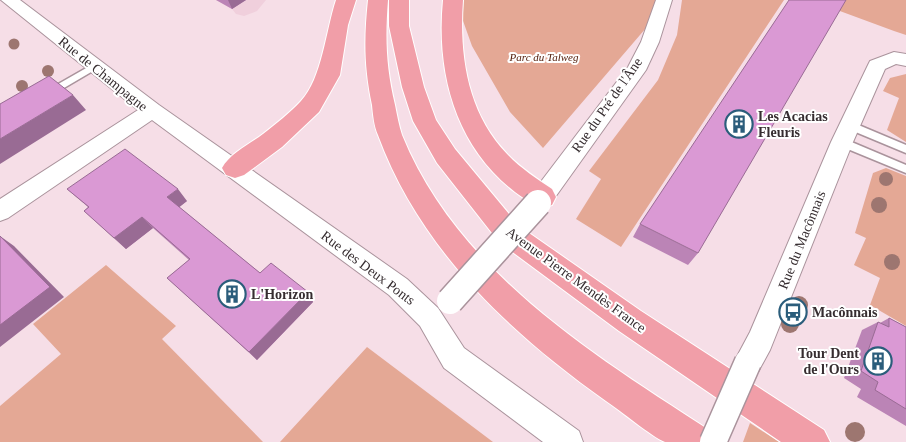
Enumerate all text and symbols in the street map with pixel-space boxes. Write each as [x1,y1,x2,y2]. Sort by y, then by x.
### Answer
street label: Rue de Champagne [56,34,150,114]
park label: Parc du Talweg [509,51,579,63]
street label: Rue du Pré de l'Âne [568,54,645,155]
building icon: Les Acacias Fleuris [724,109,754,139]
place label: Les Acacias Fleuris [758,109,828,140]
street label: Rue du Macônnais [775,189,829,291]
street label: Avenue Pierre Mendès France [503,224,649,336]
street label: Rue des Deux Ponts [318,228,418,308]
building icon: L'Horizon [217,279,247,309]
place label: L'Horizon [251,287,313,302]
bus stop icon: Macônnais [778,297,808,327]
place label: Macônnais [812,305,878,320]
place label: Tour Dent de l'Ours [798,346,860,377]
building icon: Tour Dent de l'Ours [863,346,893,376]

